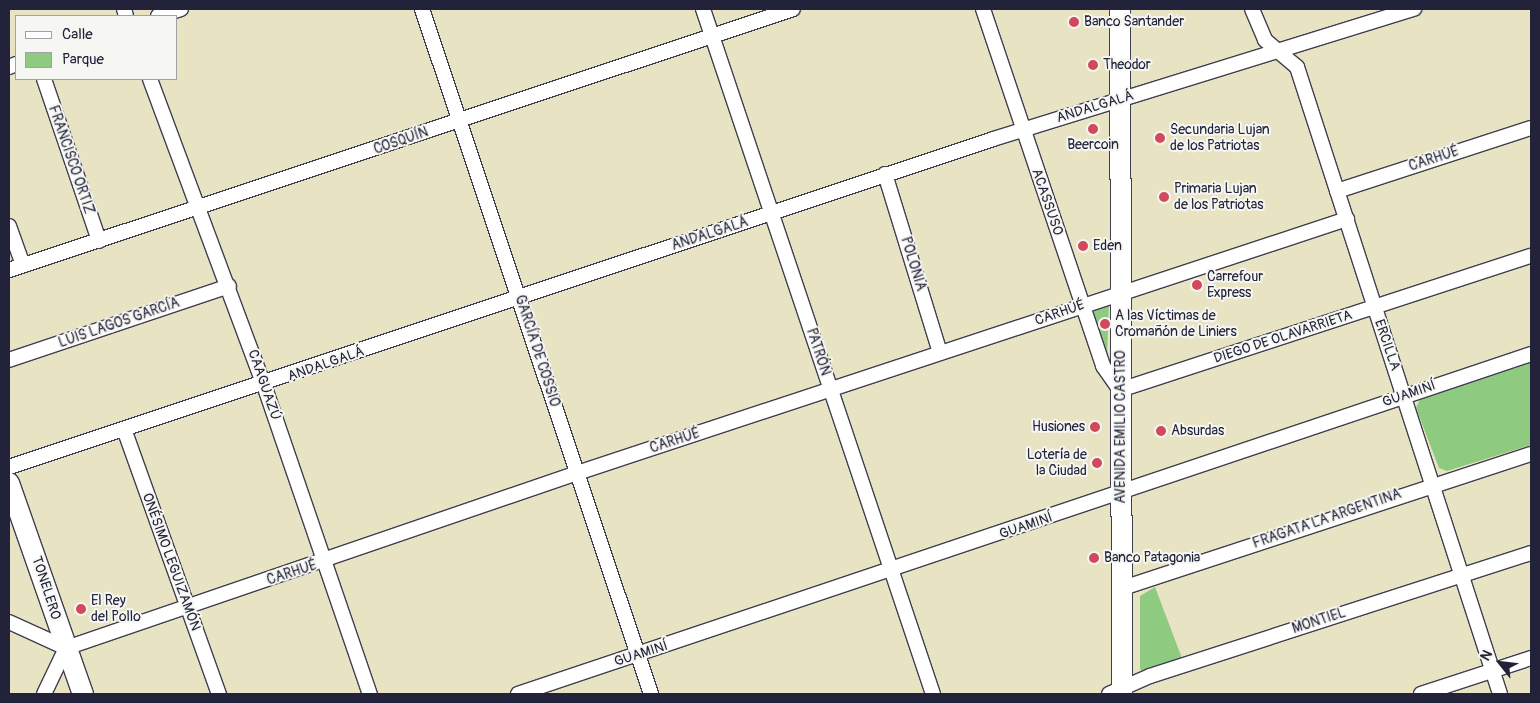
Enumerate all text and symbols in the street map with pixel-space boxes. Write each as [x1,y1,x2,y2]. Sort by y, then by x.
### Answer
place label: Banco Santander [1084,14,1184,30]
legend [15,15,178,80]
marker: Banco Santander [1068,16,1080,28]
text: Calle [62,25,93,44]
text: Parque [62,50,104,69]
place label: Theodor [1103,57,1151,73]
marker: Theodor [1087,59,1099,71]
street label: ANDALGALÁ [1054,87,1136,127]
street label: FRANCISCO ORTIZ [44,103,98,217]
place label: Secundaria Lujan de los Patriotas [1170,122,1270,154]
marker: Beercoin [1087,123,1099,135]
street label: COSQUÍN [372,124,430,158]
marker: Secundaria Lujan de los Patriotas [1154,132,1166,144]
place label: Beercoin [1067,137,1119,153]
street label: CARHUÉ [1407,143,1461,175]
street label: ACASSUSO [1028,166,1066,238]
place label: Primaria Lujan de los Patriotas [1174,181,1263,213]
marker: Primaria Lujan de los Patriotas [1158,191,1170,203]
street label: ANDALGALÁ [669,214,751,254]
street label: POLONIA [897,235,929,293]
place label: Eden [1093,238,1122,254]
marker: Eden [1077,240,1089,252]
place label: Carrefour Express [1207,269,1263,302]
marker: Carrefour Express [1191,279,1203,291]
street label: GARCÍA DE COSSIO [511,293,563,409]
street label: LUIS LAGOS GARCÍA [56,294,182,352]
street label: CARHUÉ [1033,297,1087,329]
street label: DIEGO DE OLAVARRIETA [1212,307,1354,367]
place label: A las Víctimas de Cromañón de Liniers [1115,308,1237,341]
street label: ERCILLA [1370,317,1404,373]
marker: A las Víctimas de Cromañón de Liniers [1099,318,1111,330]
street label: PATRÓN [802,326,834,378]
street label: ANDALGALÁ [285,343,367,385]
street label: CAAGUAZÚ [244,348,284,422]
street label: AVENIDA EMILIO CASTRO [1113,350,1129,504]
street label: GUAMINÍ [1380,377,1438,411]
place label: Husiones [1032,419,1085,435]
marker: Husiones [1089,421,1101,433]
place label: Absurdas [1171,423,1224,439]
street label: CARHUÉ [648,425,702,457]
marker: Absurdas [1155,425,1167,437]
place label: Lotería de la Ciudad [1027,447,1087,480]
marker: Lotería de la Ciudad [1091,457,1103,469]
street label: FRAGATA LA ARGENTINA [1250,486,1404,552]
street label: ONÉSIMO LEGUIZAMÓN [138,491,204,633]
street label: GUAMINÍ [997,509,1055,543]
place label: Banco Patagonia [1104,550,1200,566]
marker: Banco Patagonia [1088,552,1100,564]
street label: TONELERO [28,554,64,622]
street label: CARHUÉ [265,557,319,589]
place label: El Rey del Pollo [91,593,141,626]
marker: El Rey del Pollo [75,603,87,615]
street label: MONTIEL [1290,604,1348,638]
street label: GUAMINÍ [612,637,670,671]
north arrow [1475,638,1525,688]
text: N [1477,647,1496,664]

